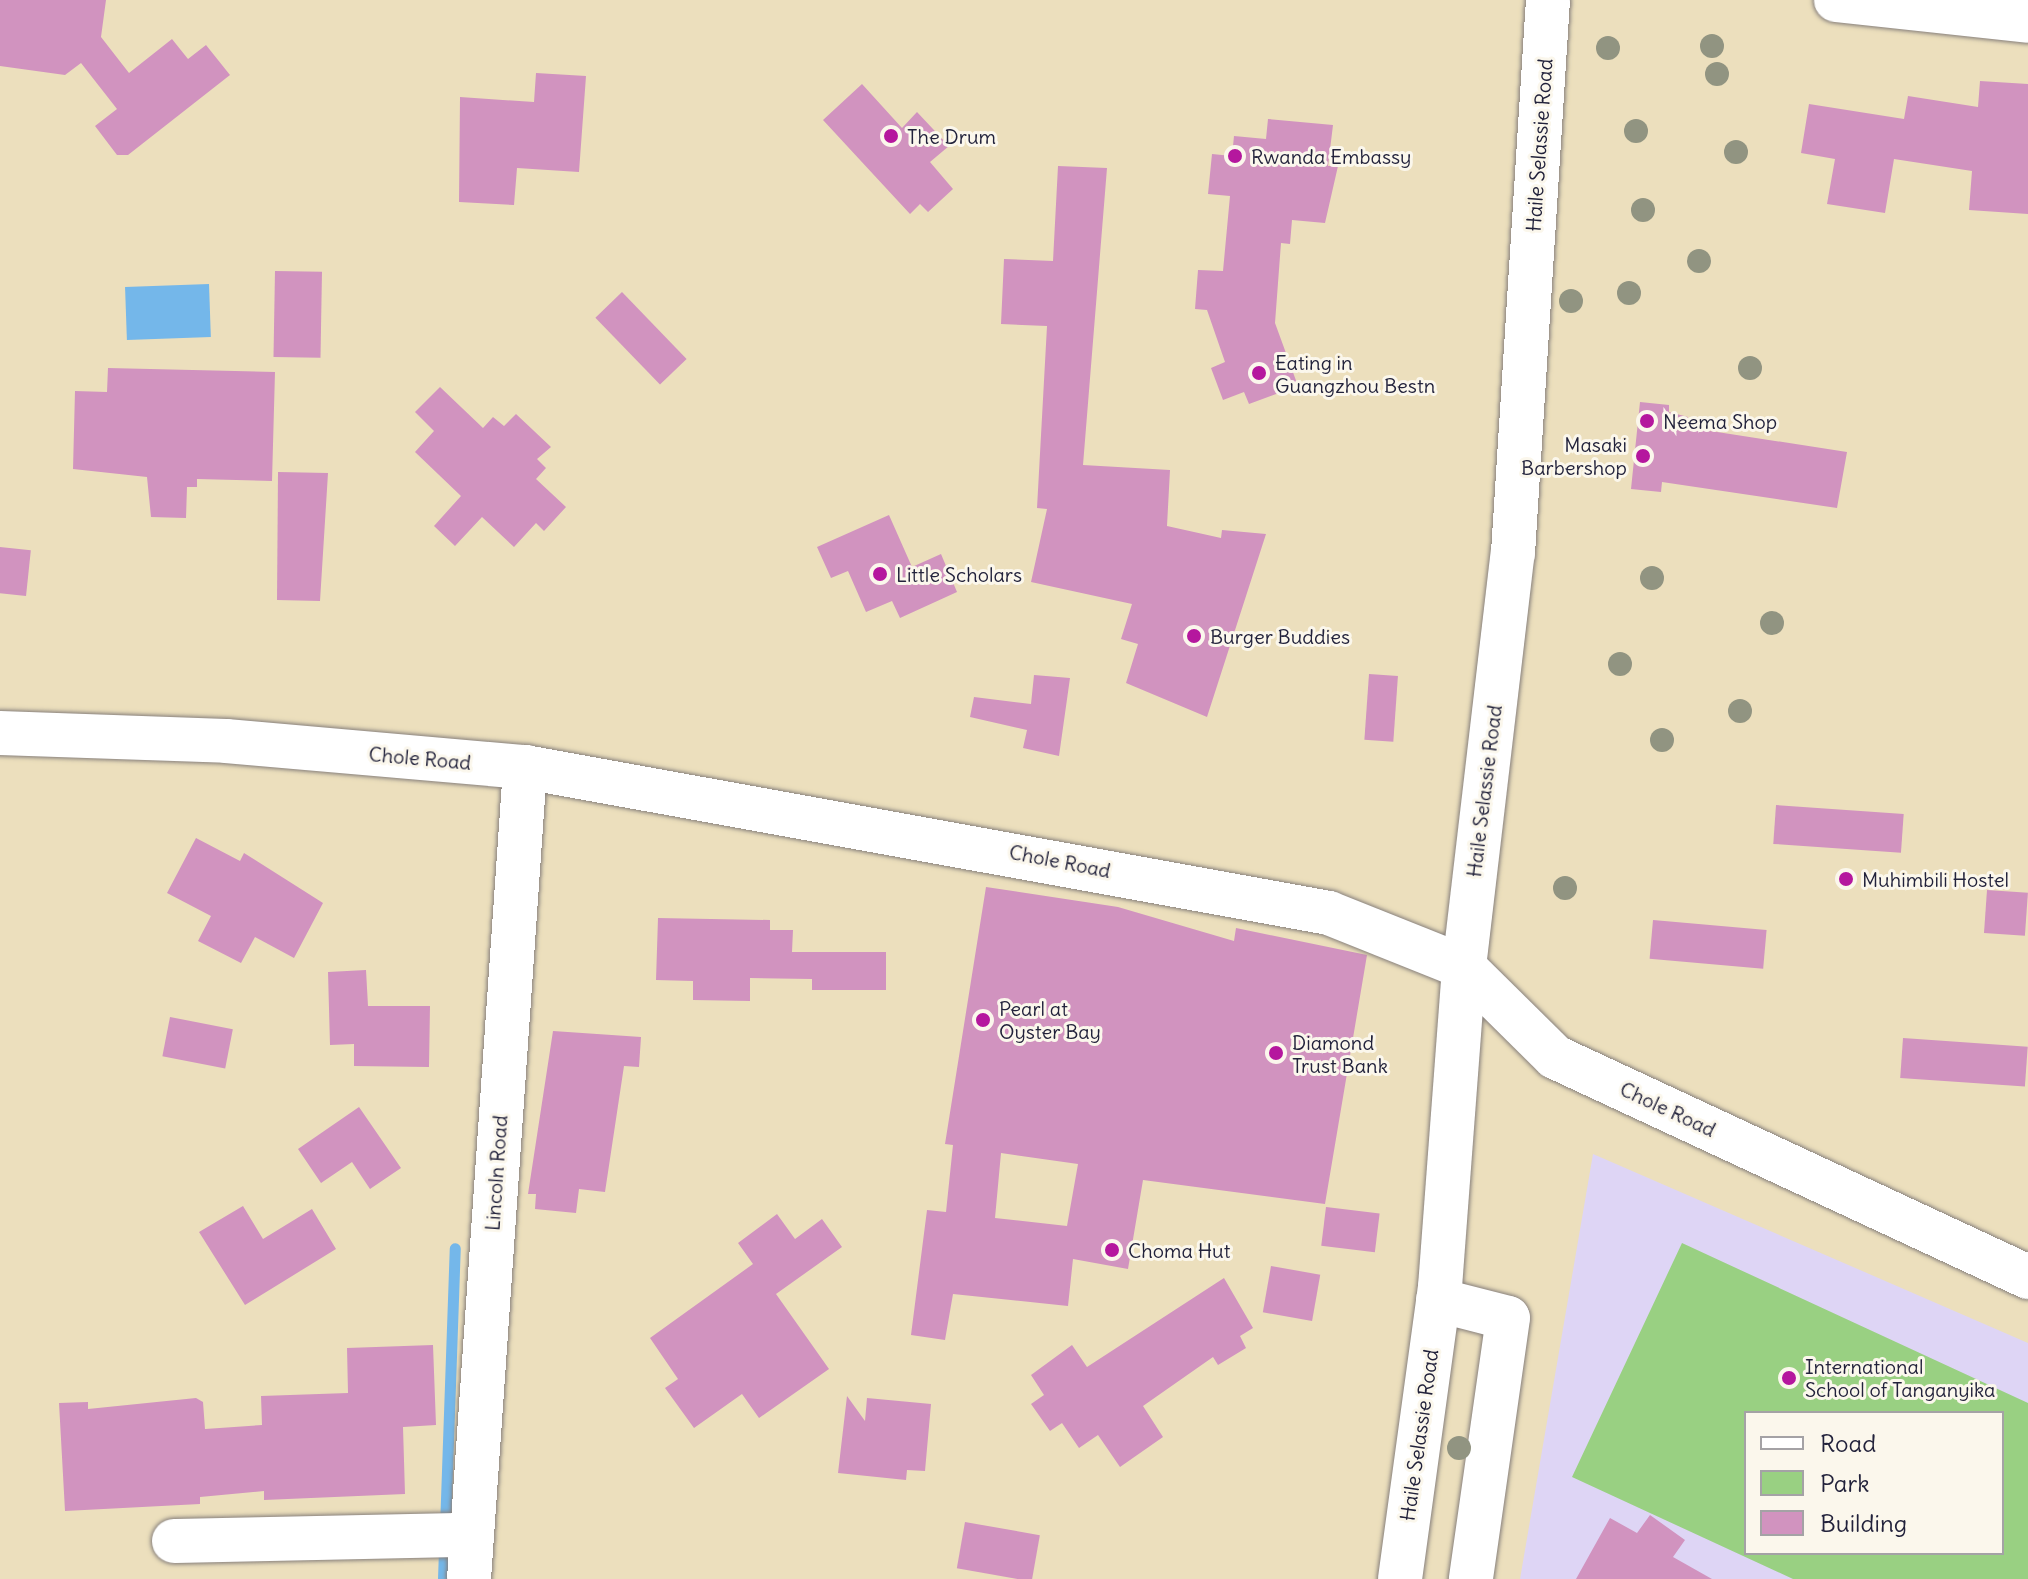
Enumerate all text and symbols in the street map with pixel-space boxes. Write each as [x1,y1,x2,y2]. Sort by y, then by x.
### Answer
street label: Haile Selassie Road [1521,58,1557,232]
place label: The Drum [907,124,996,148]
marker: The Drum [882,127,900,145]
place label: Rwanda Embassy [1251,144,1411,168]
marker: Rwanda Embassy [1226,147,1244,165]
place label: Eating in Guangzhou Bestn [1275,350,1435,397]
marker: Eating in Guangzhou Bestn [1250,364,1268,382]
place label: Neema Shop [1663,409,1777,433]
marker: Neema Shop [1638,412,1656,430]
place label: Masaki Barbershop [1521,432,1627,479]
marker: Masaki Barbershop [1634,447,1652,465]
place label: Little Scholars [896,562,1022,586]
marker: Little Scholars [871,565,889,583]
place label: Burger Buddies [1210,624,1350,648]
marker: Burger Buddies [1185,627,1203,645]
street label: Haile Selassie Road [1462,704,1506,878]
street label: Chole Road [368,742,472,774]
street label: Chole Road [1007,839,1113,883]
place label: Muhimbili Hostel [1862,867,2009,891]
marker: Muhimbili Hostel [1837,870,1855,888]
place label: Pearl at Oyster Bay [999,996,1101,1043]
marker: Pearl at Oyster Bay [974,1011,992,1029]
place label: Diamond Trust Bank [1292,1030,1388,1077]
marker: Diamond Trust Bank [1267,1044,1285,1062]
street label: Chole Road [1616,1076,1720,1142]
street label: Lincoln Road [480,1114,512,1232]
place label: Choma Hut [1128,1238,1230,1262]
marker: Choma Hut [1103,1241,1121,1259]
street label: Haile Selassie Road [1395,1348,1443,1522]
place label: International School of Tanganyika [1805,1354,1996,1401]
marker: International School of Tanganyika [1780,1369,1798,1387]
legend [1744,1411,2004,1555]
text: Road [1820,1428,1876,1458]
text: Park [1820,1468,1870,1498]
text: Building [1820,1508,1907,1538]

